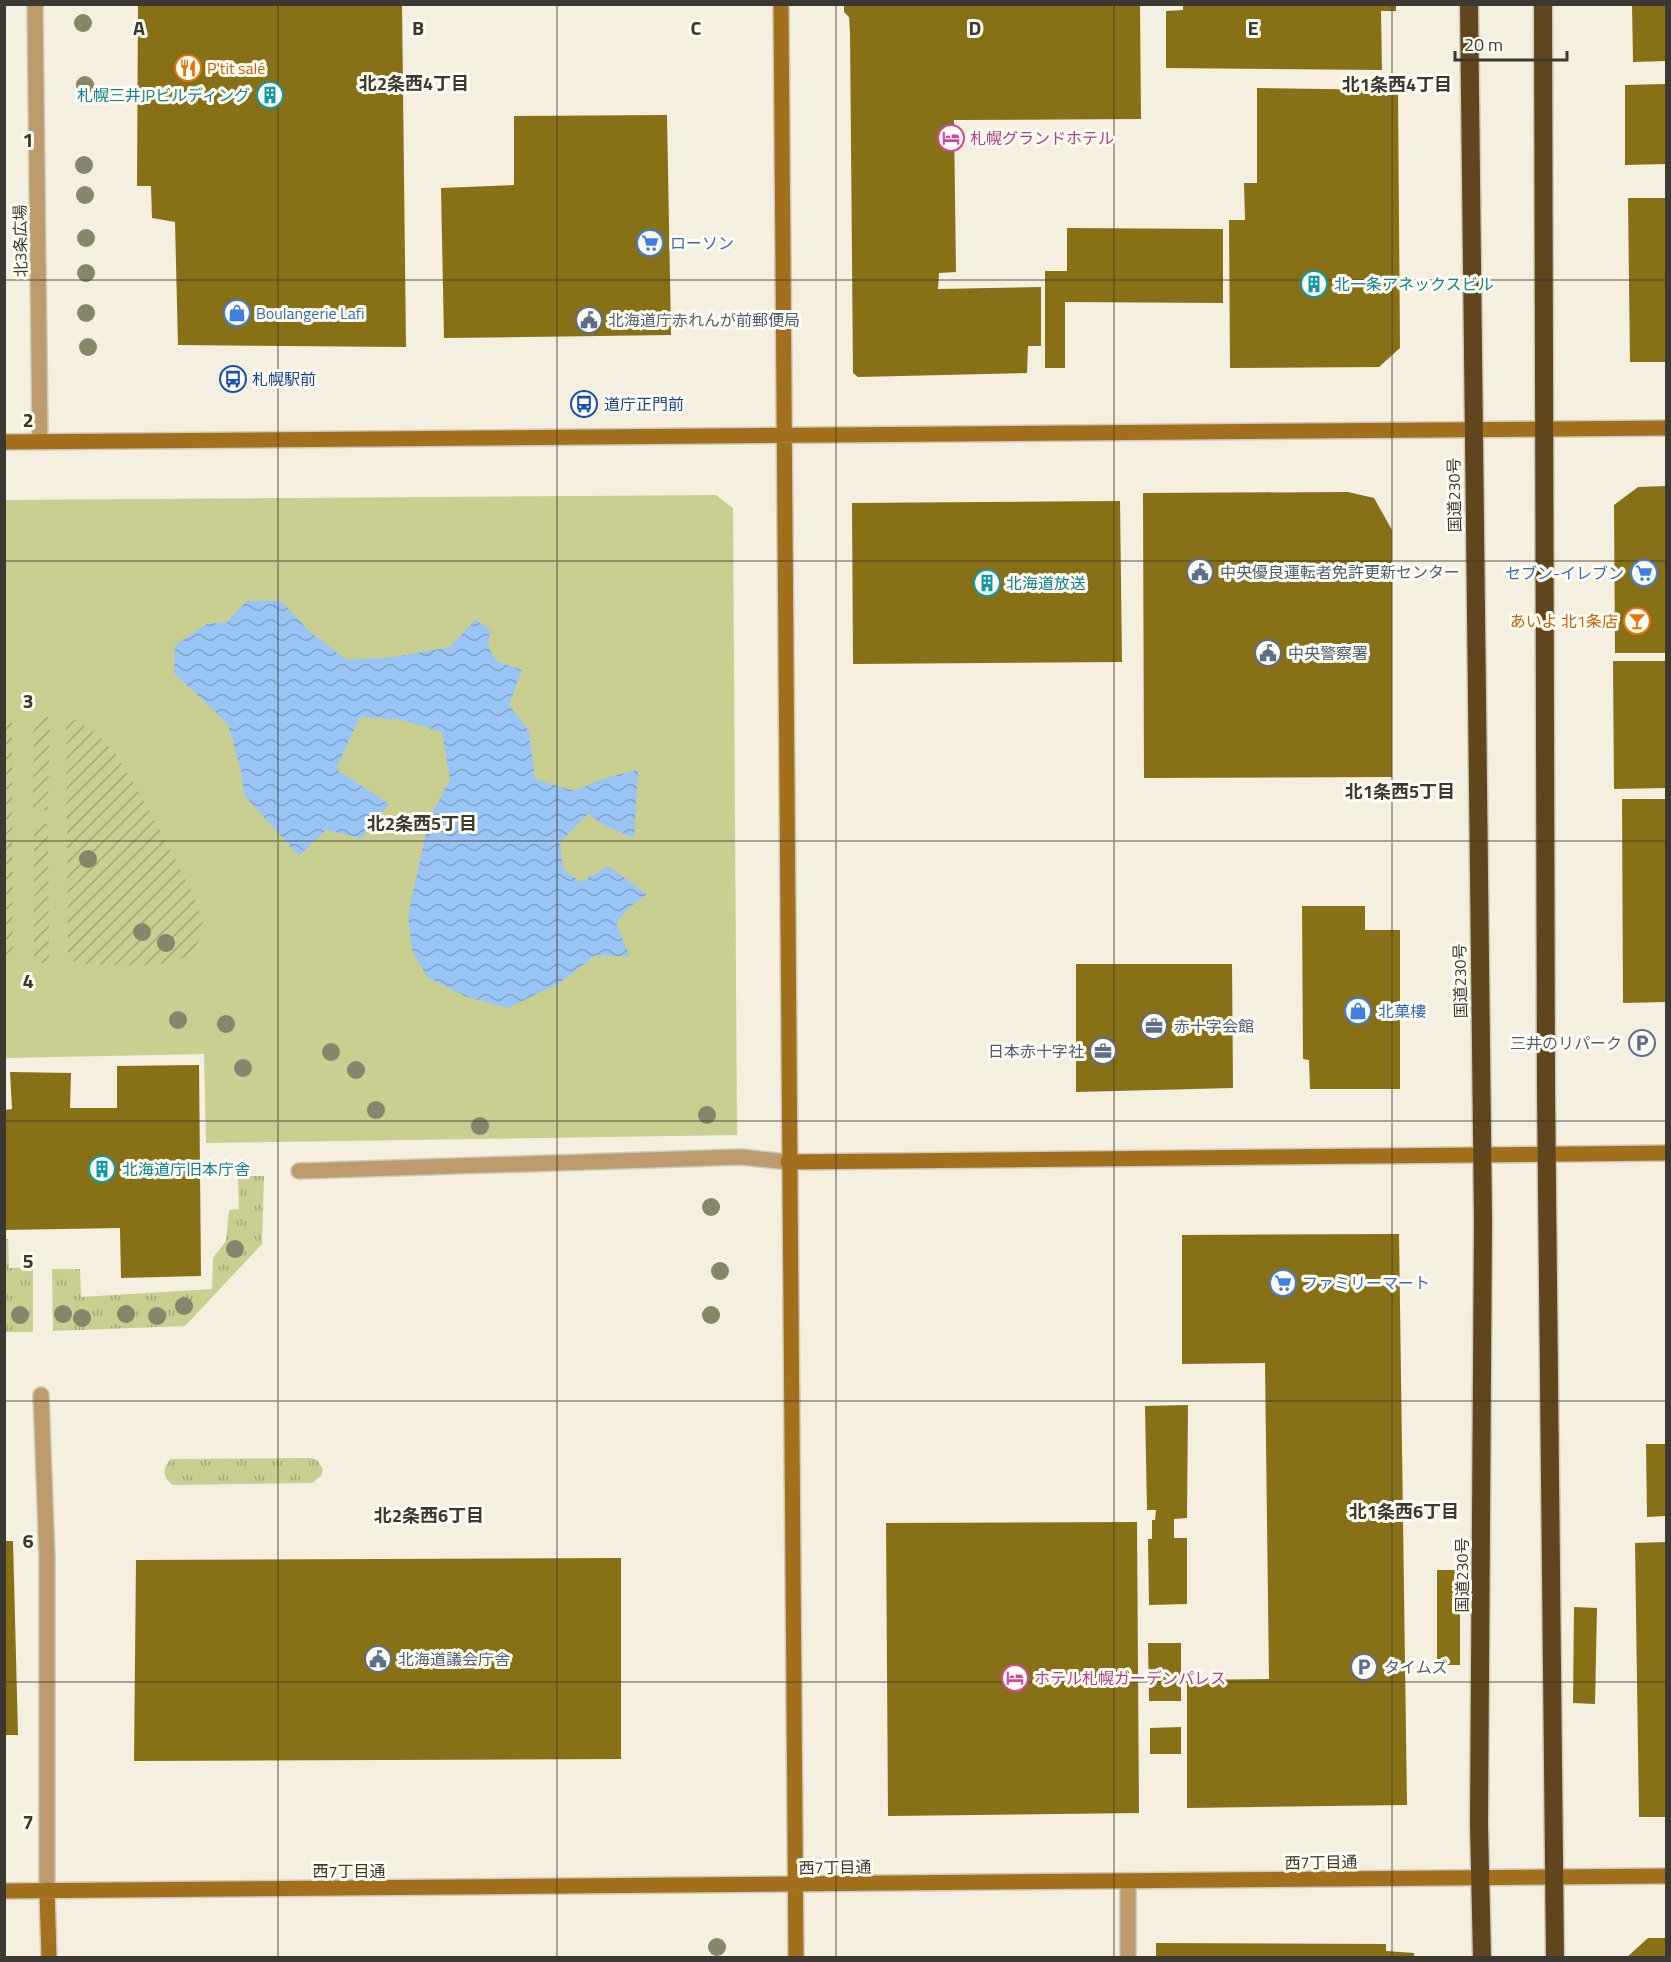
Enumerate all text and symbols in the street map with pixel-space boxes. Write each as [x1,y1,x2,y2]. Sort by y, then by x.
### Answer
text: A [133,12,145,43]
text: B [412,12,424,43]
text: C [691,12,702,43]
text: D [969,12,981,43]
text: E [1247,12,1259,43]
scale bar [1455,24,1568,62]
text: 20 m [1464,31,1503,58]
restaurant icon: P'tit salé [173,53,203,83]
place label: P'tit salé [207,56,265,80]
district label: 北2条西4丁目 [359,70,469,97]
district label: 北1条西4丁目 [1342,71,1452,98]
building icon: 札幌三井JPビルディング [255,80,285,110]
place label: 札幌三井JPビルディング [77,83,250,107]
hotel icon: 札幌グランドホテル [936,123,966,153]
text: 1 [22,124,34,155]
place label: 札幌グランドホテル [970,126,1114,150]
street label: 北3条広場 [7,204,33,278]
supermarket icon: ローソン [635,228,665,258]
place label: ローソン [670,231,734,255]
building icon: 北一条アネックスビル [1299,269,1329,299]
place label: 北一条アネックスビル [1334,272,1494,296]
shop icon: Boulangerie Lafi [222,298,252,328]
place label: Boulangerie Lafi [256,301,365,325]
public building icon: 北海道庁赤れんが前郵便局 [574,305,604,335]
place label: 北海道庁赤れんが前郵便局 [608,308,800,332]
bus stop icon: 札幌駅前 [218,364,248,394]
place label: 札幌駅前 [252,367,316,391]
bus stop icon: 道庁正門前 [569,389,599,419]
place label: 道庁正門前 [604,392,684,416]
text: 2 [22,404,34,435]
street label: 国道230号 [1441,457,1467,533]
public building icon: 中央優良運転者免許更新センター [1185,557,1215,587]
supermarket icon: セブン-イレブン [1629,558,1659,588]
place label: 中央優良運転者免許更新センター [1220,560,1460,584]
place label: セブン-イレブン [1505,561,1624,585]
building icon: 北海道放送 [972,568,1002,598]
place label: 北海道放送 [1006,571,1086,595]
bar icon: あいよ 北1条店 [1622,606,1652,636]
place label: あいよ 北1条店 [1510,609,1618,633]
public building icon: 中央警察署 [1253,638,1283,668]
place label: 中央警察署 [1288,641,1368,665]
text: 3 [22,685,34,716]
district label: 北1条西5丁目 [1345,778,1455,805]
district label: 北2条西5丁目 [367,810,477,837]
street label: 国道230号 [1447,943,1473,1019]
text: 4 [22,965,34,996]
shop icon: 北菓樓 [1343,996,1373,1026]
place label: 北菓樓 [1378,999,1426,1023]
office icon: 赤十字会館 [1139,1011,1169,1041]
place label: 赤十字会館 [1174,1014,1254,1038]
parking icon: 三井のリパーク [1627,1028,1657,1058]
place label: 三井のリパーク [1510,1031,1622,1055]
office icon: 日本赤十字社 [1088,1036,1118,1066]
place label: 日本赤十字社 [988,1039,1084,1063]
building icon: 北海道庁旧本庁舎 [87,1154,117,1184]
place label: 北海道庁旧本庁舎 [122,1157,250,1181]
text: 5 [22,1245,34,1276]
supermarket icon: ファミリーマート [1268,1268,1298,1298]
place label: ファミリーマート [1302,1271,1430,1295]
district label: 北1条西6丁目 [1349,1498,1459,1525]
district label: 北2条西6丁目 [374,1502,484,1529]
text: 6 [22,1525,34,1556]
street label: 国道230号 [1450,1538,1474,1612]
public building icon: 北海道議会庁舎 [363,1644,393,1674]
place label: 北海道議会庁舎 [398,1647,510,1671]
parking icon: タイムズ [1349,1652,1379,1682]
place label: タイムズ [1384,1655,1448,1679]
hotel icon: ホテル札幌ガーデンパレス [1000,1663,1030,1693]
place label: ホテル札幌ガーデンパレス [1034,1666,1226,1690]
text: 7 [22,1806,34,1837]
street label: 西7丁目通 [1284,1849,1358,1875]
street label: 西7丁目通 [798,1854,872,1880]
street label: 西7丁目通 [313,1859,385,1883]

